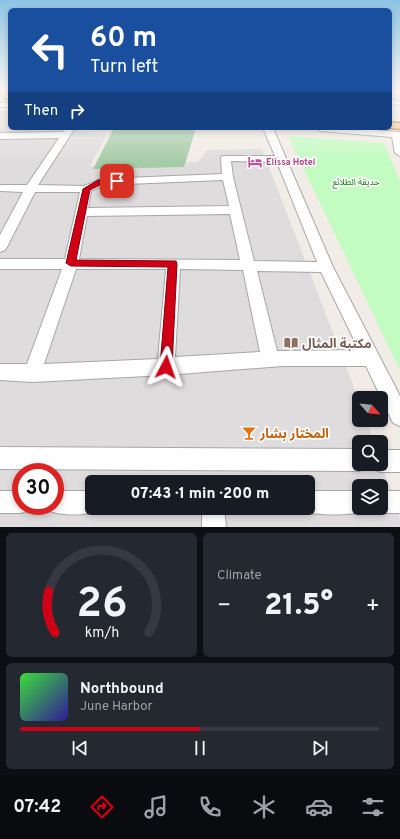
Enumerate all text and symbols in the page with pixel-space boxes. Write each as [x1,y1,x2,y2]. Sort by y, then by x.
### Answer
text: 60 m [90,21,157,57]
icon: left [24,24,76,76]
text: Turn left [90,56,158,79]
icon: right [66,100,88,122]
text: Then [24,102,58,121]
hotel icon: Elissa Hotel [247,154,263,170]
place label: Elissa Hotel [266,157,315,168]
pin [100,164,134,198]
icon: arrive [106,170,128,192]
park label: حديقة الطلائع [332,177,380,189]
library icon: مكتبة المثال [283,335,299,351]
place label: مكتبة المثال [302,337,372,353]
position arrow [145,346,187,388]
north arrow [352,391,388,427]
map controls [352,391,388,515]
bar icon: المختار بشار [241,425,257,441]
place label: المختار بشار [259,427,329,443]
button: search [352,435,388,471]
speed limit sign: 30 [12,463,64,515]
button: layers [352,479,388,515]
text: 07:43 · 1 min · 200 m [131,485,269,504]
text: Climate [217,568,262,584]
text: 26 [76,579,127,632]
text: 21.5° [264,588,333,625]
text: − [217,593,231,620]
text: + [366,593,380,620]
text: km/h [84,624,119,642]
text: Northbound [80,680,164,699]
text: June Harbor [80,699,153,715]
icon: previous [69,737,91,759]
icon: pause [189,737,211,759]
icon: next [309,737,331,759]
icon: directions [88,793,116,821]
icon: music [142,793,170,821]
icon: phone [196,793,224,821]
icon: climate [250,793,278,821]
icon: car [305,793,333,821]
icon: filters [359,793,387,821]
text: 07:42 [13,796,61,819]

